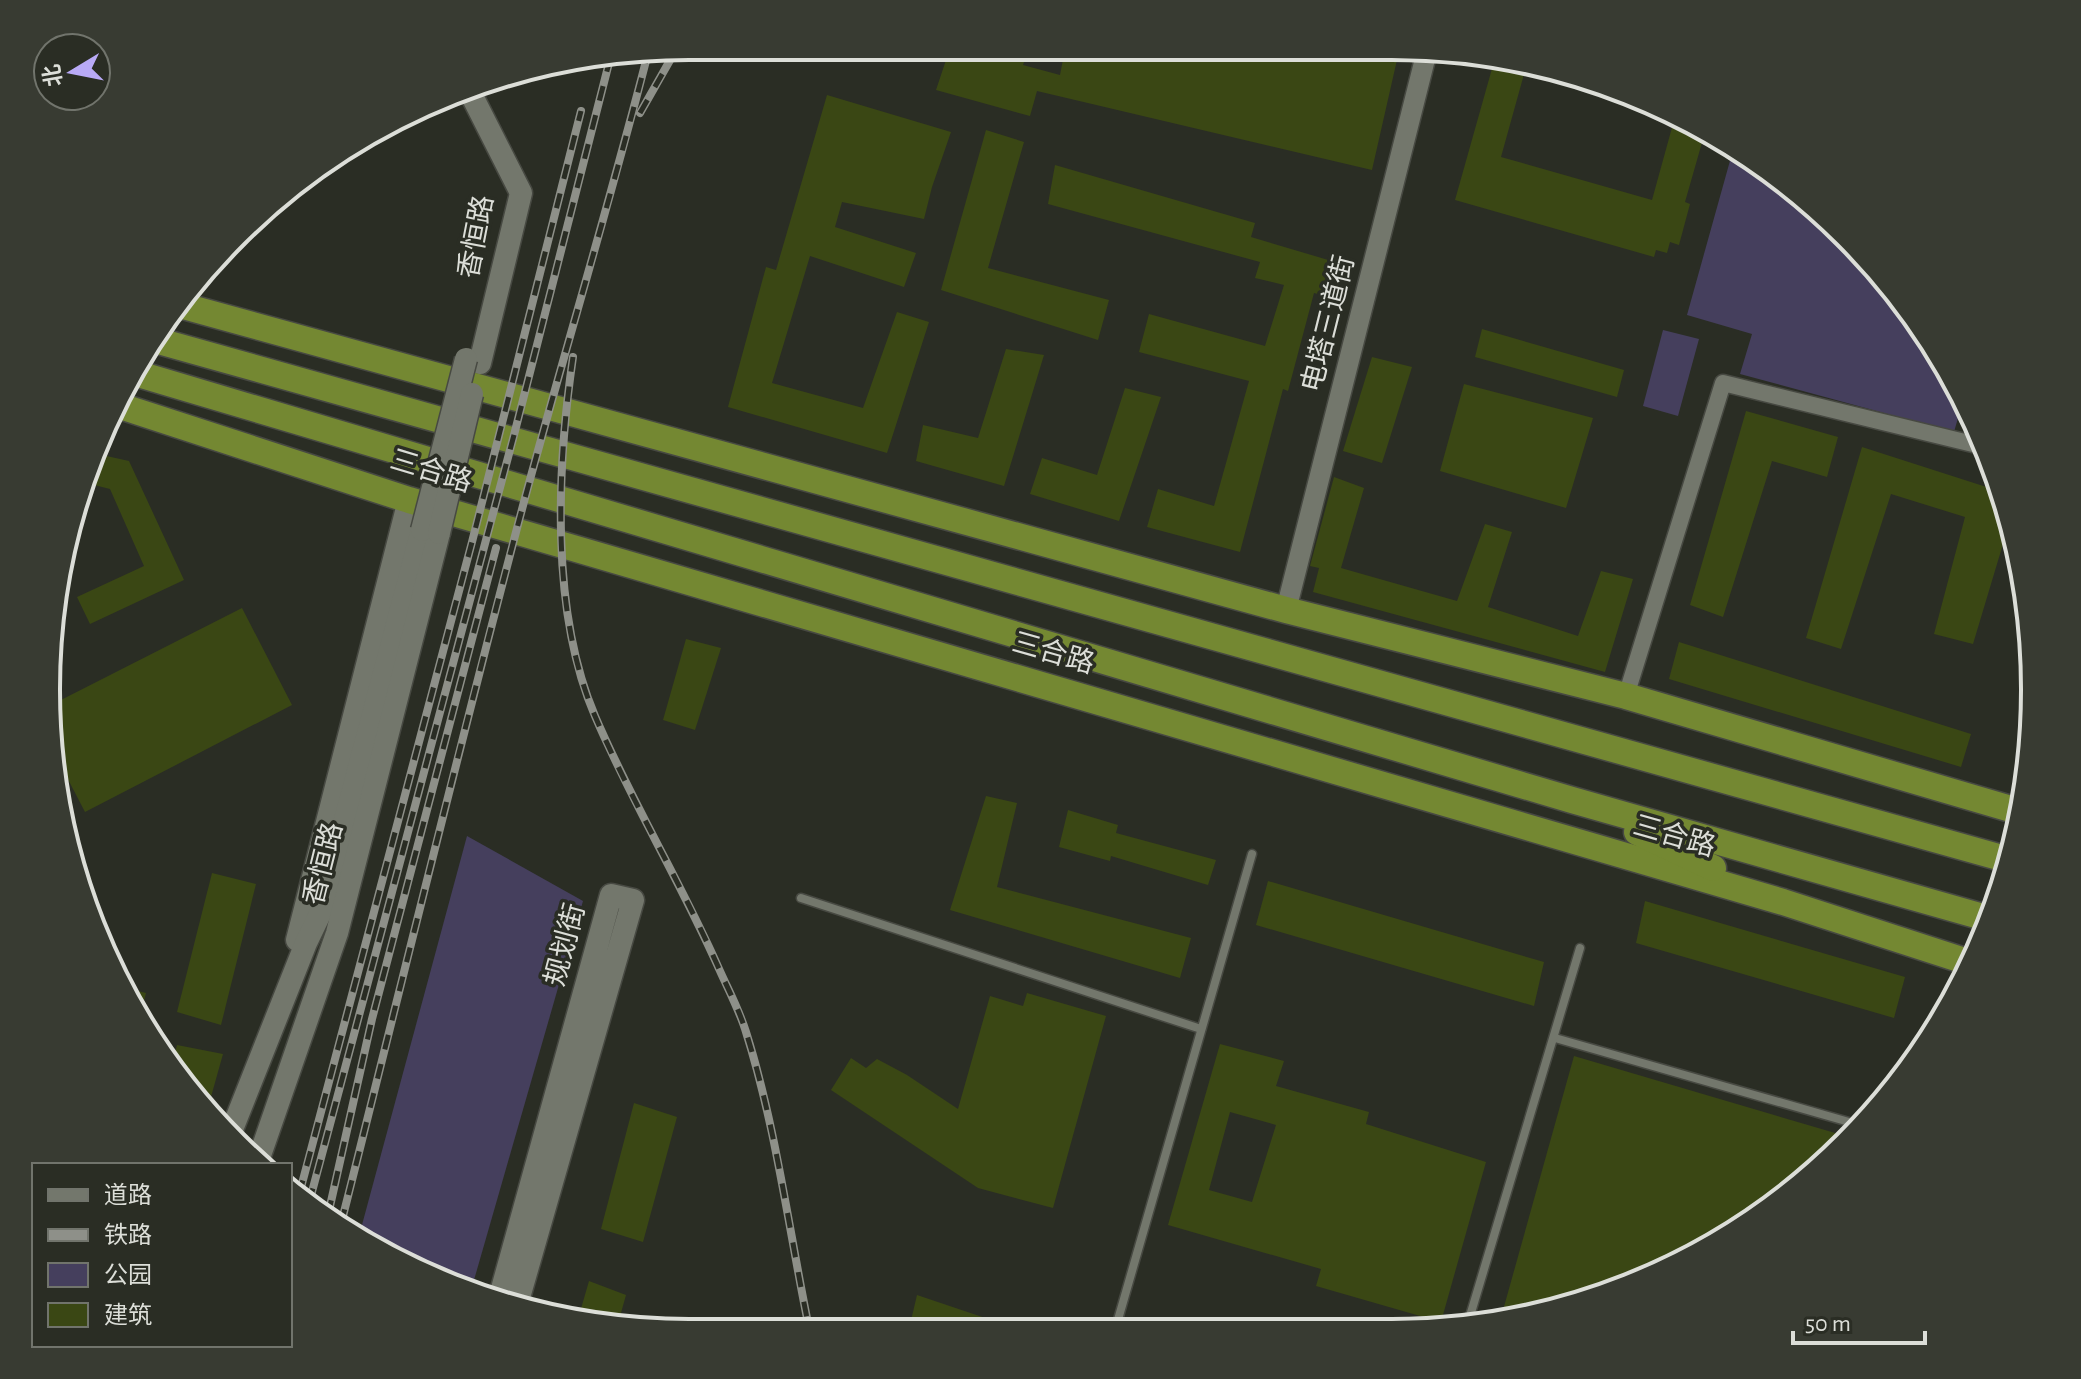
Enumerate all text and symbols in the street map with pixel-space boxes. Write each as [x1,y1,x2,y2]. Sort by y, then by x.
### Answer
north arrow [32,32,112,112]
text: 北 [40,63,66,88]
street label: 香恒路 [453,193,499,281]
street label: 电塔三道街 [1297,252,1360,395]
street label: 三合路 [387,444,476,498]
street label: 三合路 [1009,627,1098,679]
street label: 三合路 [1630,810,1719,862]
street label: 香恒路 [298,819,348,908]
street label: 规划街 [540,900,590,989]
legend [32,1163,292,1347]
text: 道路 [104,1182,152,1208]
text: 铁路 [104,1222,152,1248]
text: 公园 [104,1263,152,1288]
scale bar [1793,1295,1925,1345]
text: 建筑 [104,1302,152,1328]
text: 50 m [1805,1312,1851,1336]

